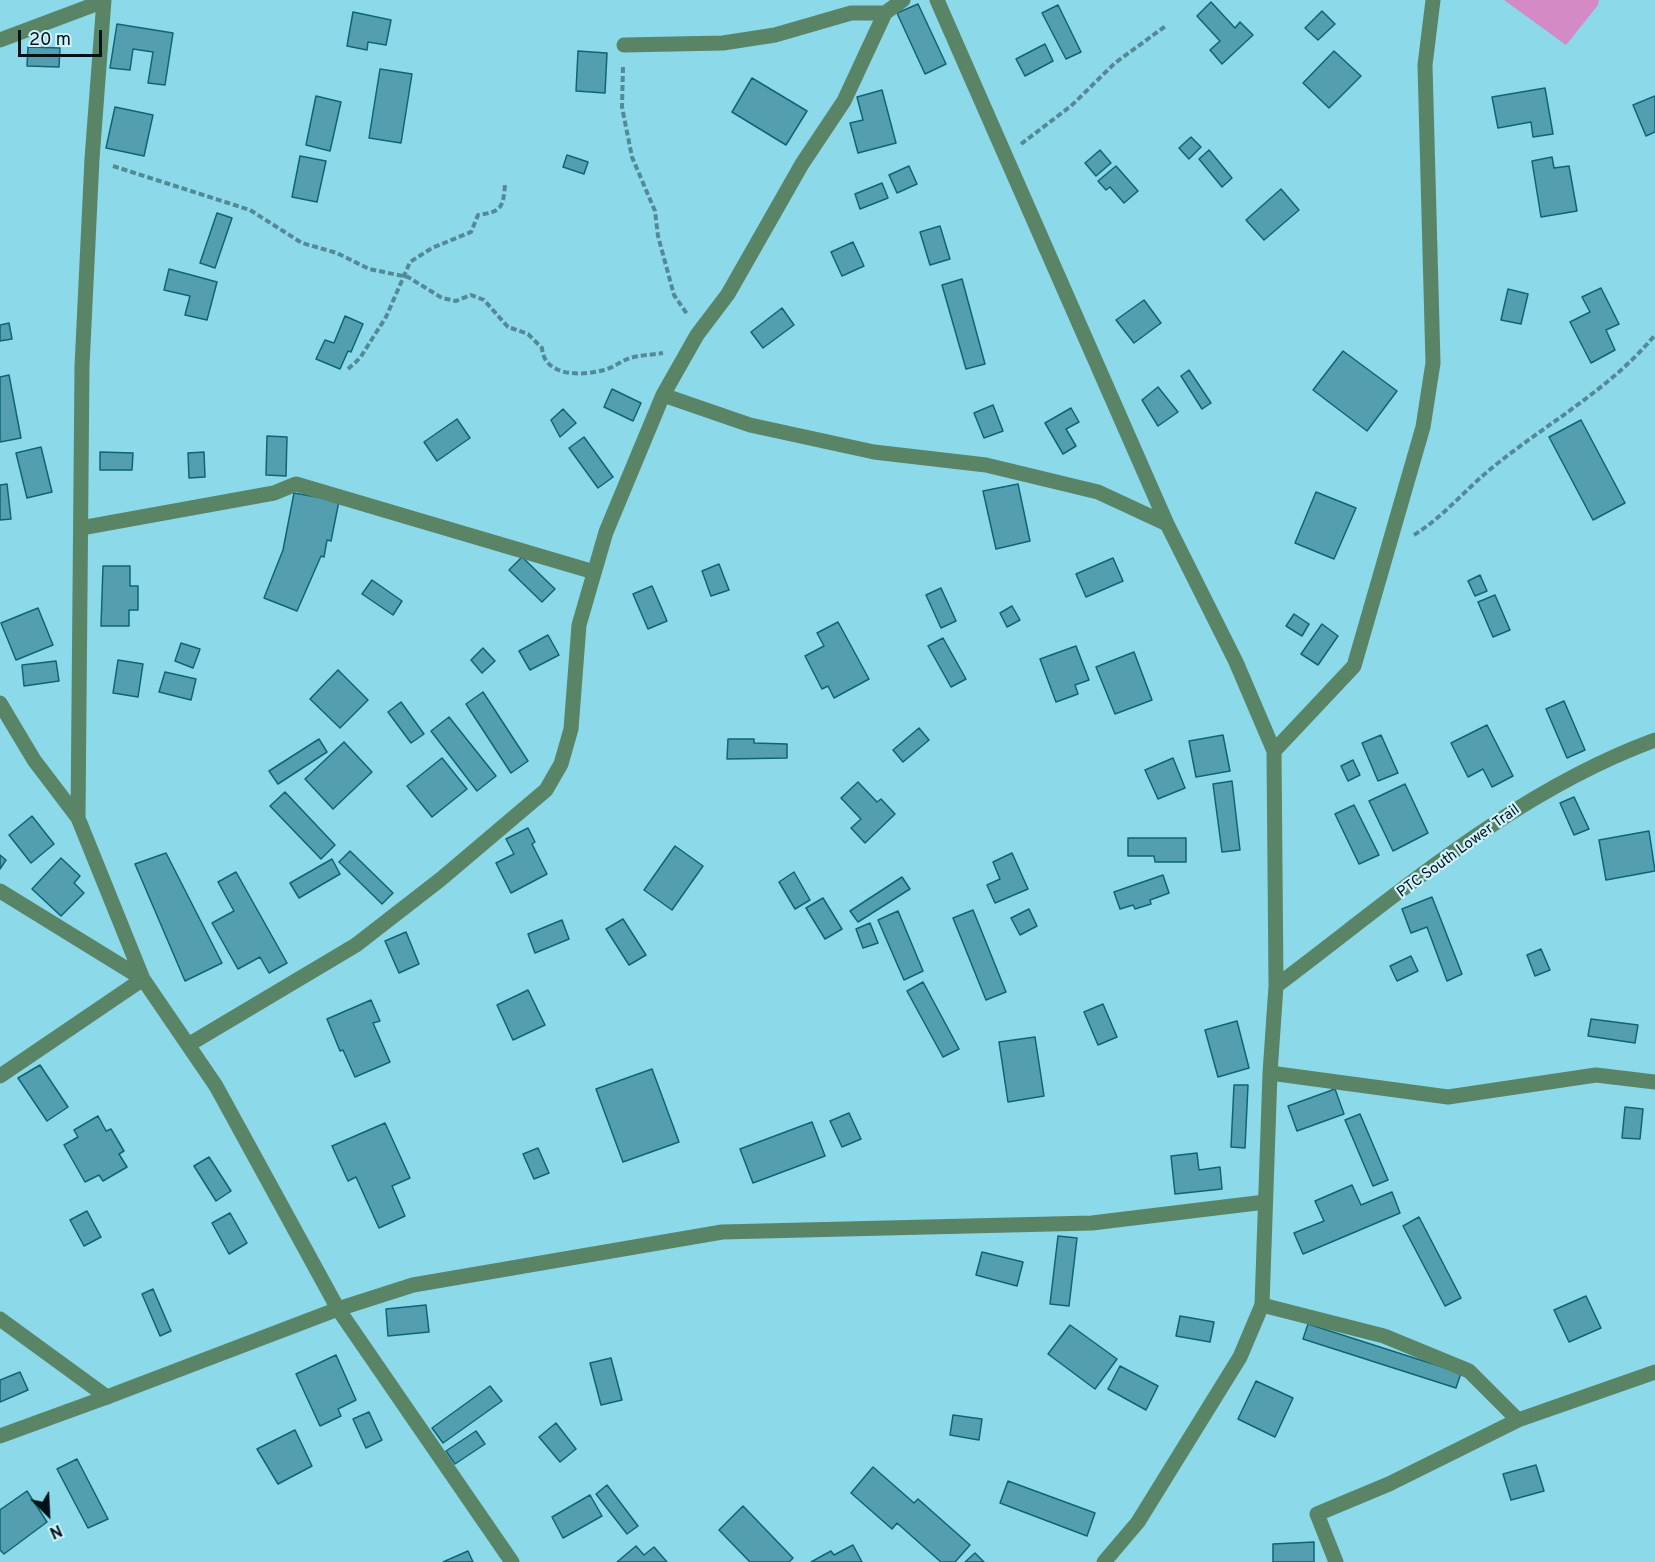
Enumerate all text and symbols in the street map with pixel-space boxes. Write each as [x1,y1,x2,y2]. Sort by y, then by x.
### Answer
scale bar [21,18,105,56]
text: 20 m [29,29,71,52]
street label: PTC South Lower Trail [1394,802,1524,902]
north arrow [18,1484,78,1544]
text: N [46,1519,65,1542]

